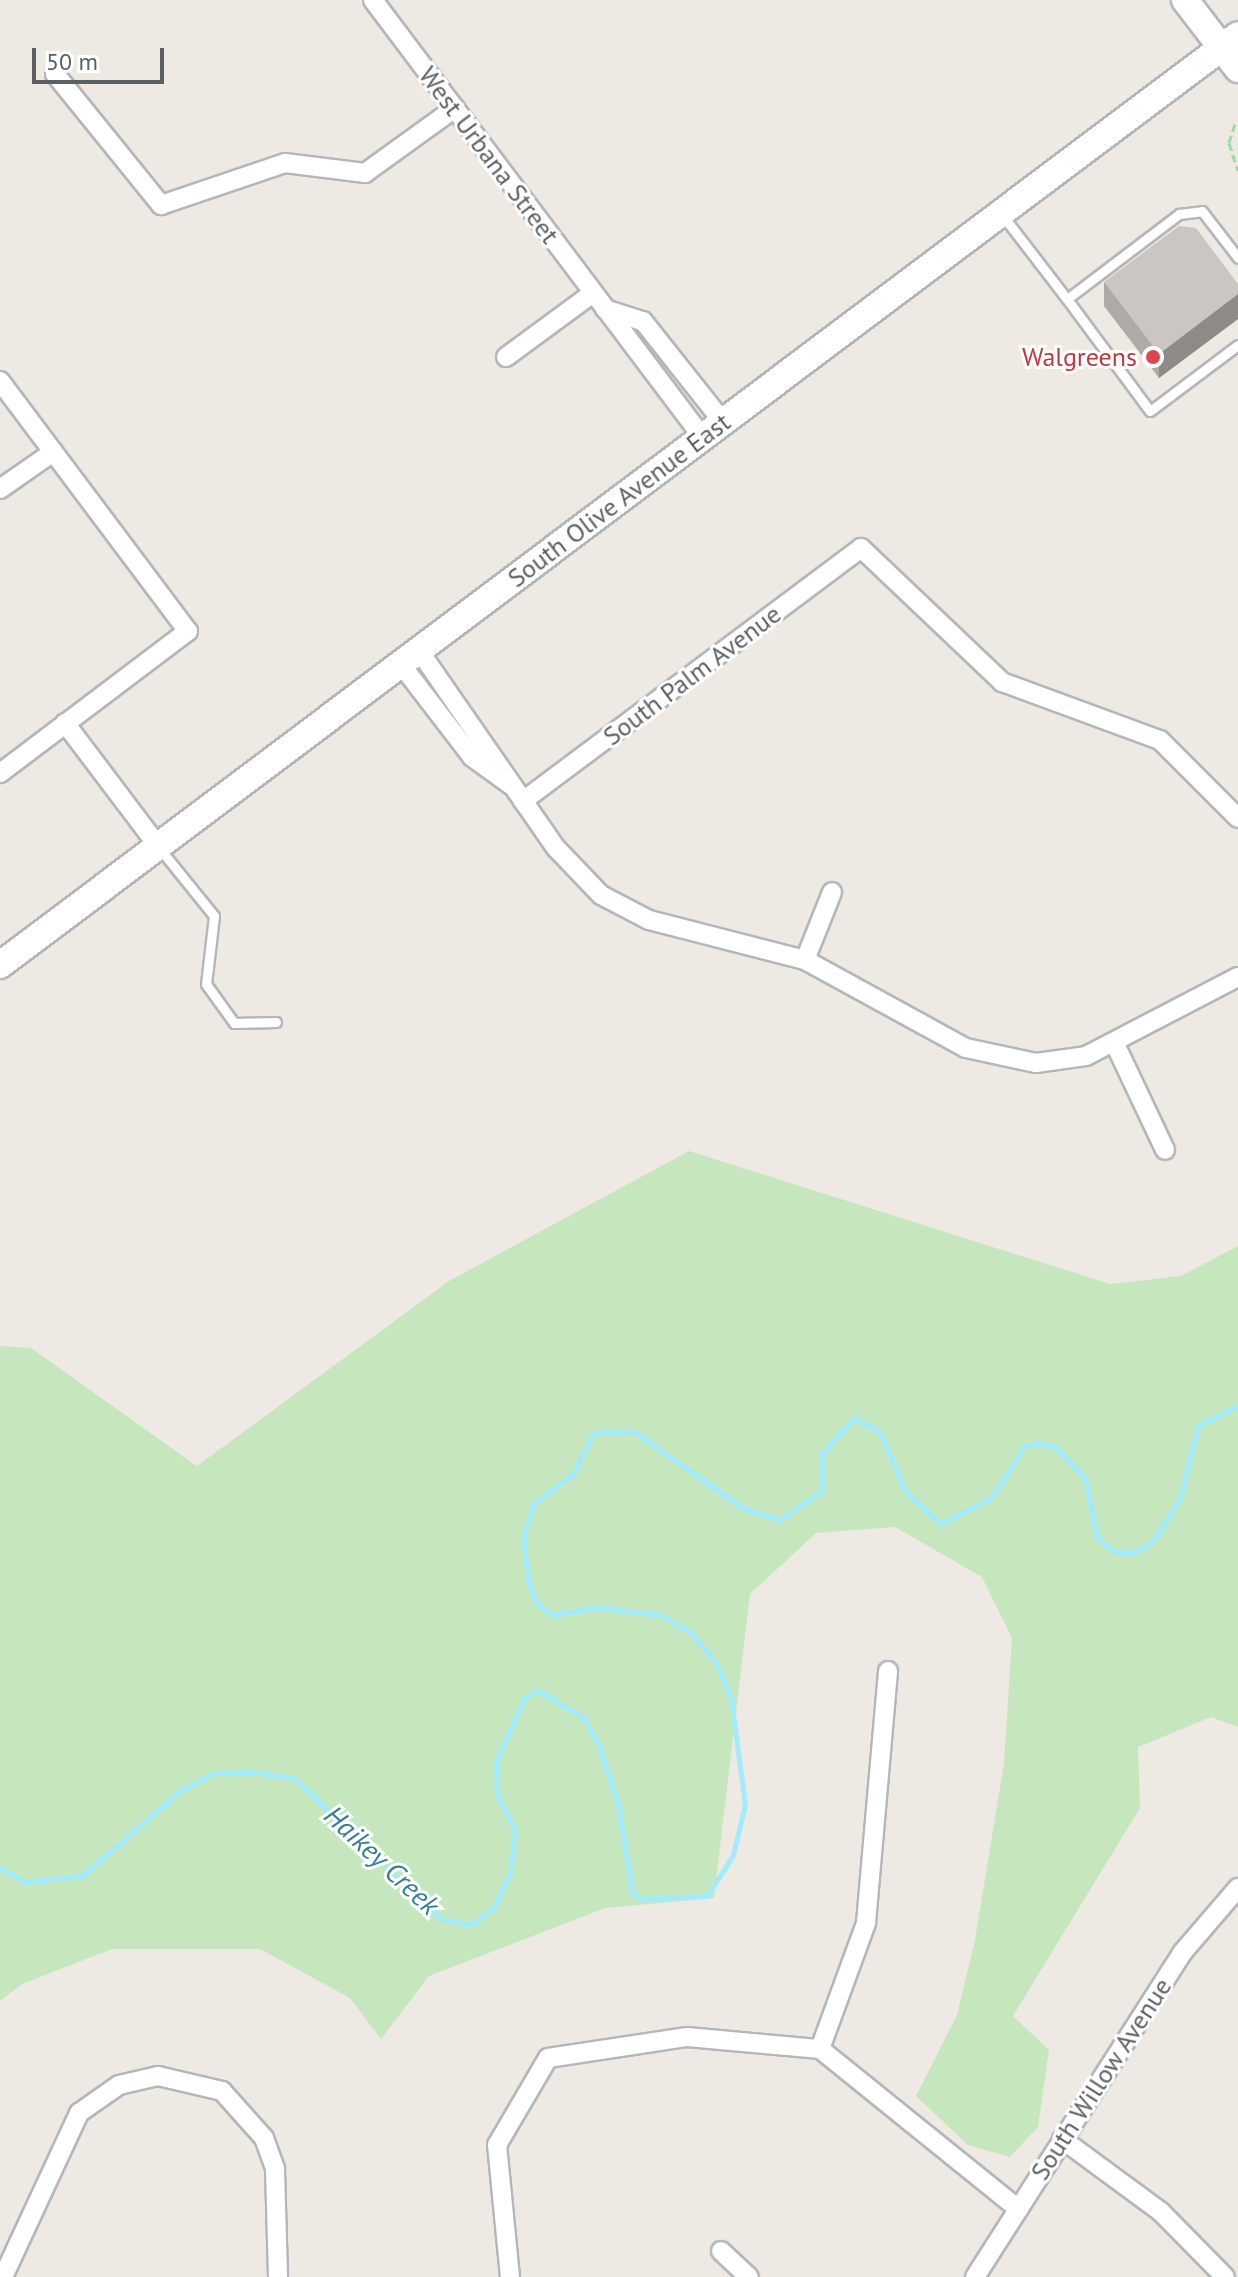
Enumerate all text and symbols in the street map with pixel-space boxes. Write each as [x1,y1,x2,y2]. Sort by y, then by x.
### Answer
scale bar [36,32,168,82]
text: 50 m [46,46,98,77]
street label: West Urbana Street [412,60,566,250]
place label: Walgreens [1022,341,1137,373]
marker: Walgreens [1144,348,1162,366]
street label: South Olive Avenue East [501,406,737,594]
street label: South Palm Avenue [597,598,787,752]
water label: Haikey Creek [317,1798,447,1922]
street label: South Willow Avenue [1024,1971,1178,2187]

